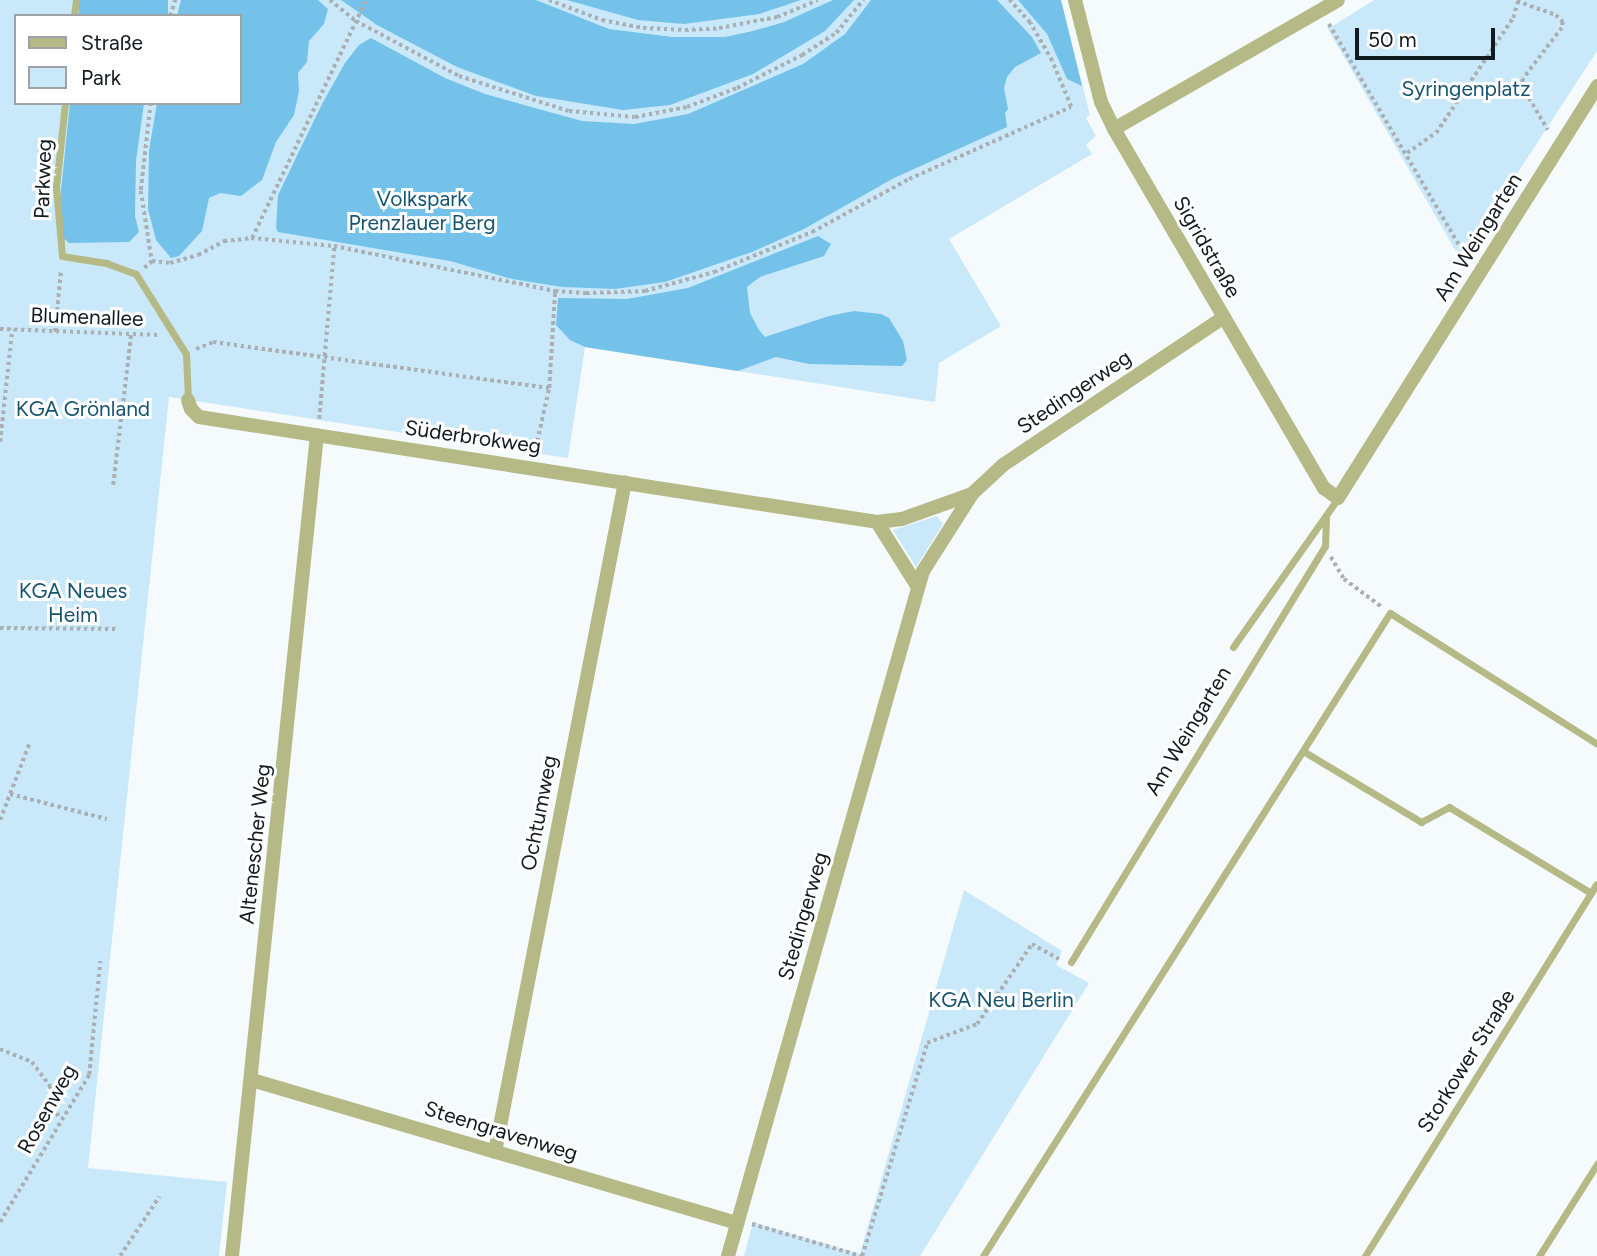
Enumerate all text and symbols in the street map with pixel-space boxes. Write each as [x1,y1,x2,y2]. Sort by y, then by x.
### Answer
legend [14,14,242,105]
scale bar [1359,14,1499,58]
text: 50 m [1368,27,1417,52]
text: Straße [81,30,143,55]
text: Park [81,65,121,90]
park label: Syringenplatz [1401,76,1531,102]
street label: Parkweg [29,139,57,219]
street label: Am Weingarten [1429,168,1527,306]
park label: Volkspark Prenzlauer Berg [348,186,496,236]
street label: Sigridstraße [1168,192,1246,302]
street label: Blumenallee [30,302,144,332]
street label: Stedingerweg [1012,345,1136,439]
park label: KGA Grönland [16,396,150,422]
street label: Süderbrokweg [403,415,543,459]
park label: KGA Neues Heim [19,578,127,628]
street label: Am Weingarten [1140,662,1236,800]
street label: Ochtumweg [515,753,563,873]
street label: Altenescher Weg [234,763,276,925]
street label: Stedingerweg [773,849,833,983]
street label: Storkower Straße [1412,985,1520,1137]
park label: KGA Neu Berlin [928,987,1074,1013]
street label: Rosenweg [12,1060,82,1158]
street label: Steengravenweg [421,1096,581,1166]

